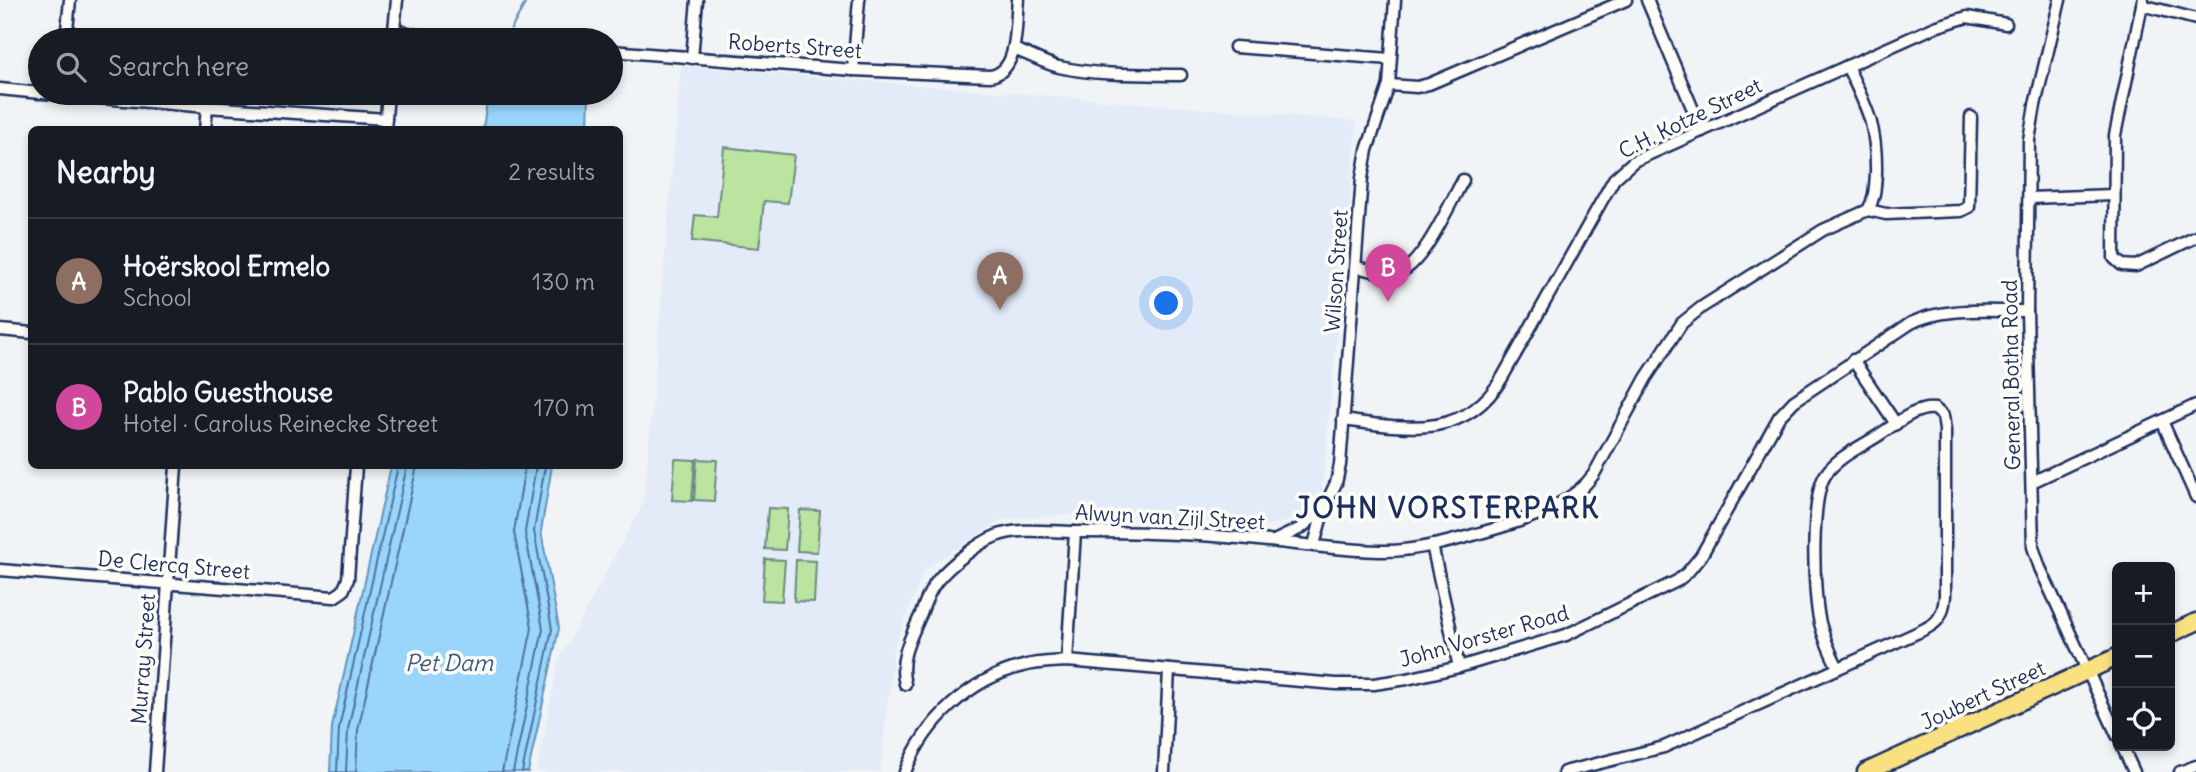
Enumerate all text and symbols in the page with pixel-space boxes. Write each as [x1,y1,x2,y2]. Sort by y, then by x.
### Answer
search box [28,28,623,105]
street label: Roberts Street [727,28,863,64]
icon: search [52,48,90,86]
text: Search here [108,50,249,83]
street label: C.H. Kotze Street [1614,72,1766,164]
text: Nearby [56,153,156,191]
text: 2 results [509,157,595,186]
street label: Wilson Street [1318,209,1354,333]
pin: B [1365,244,1411,302]
text: Hoërskool Ermelo [123,250,330,283]
pin: A [977,252,1023,310]
text: A [72,267,86,296]
text: 130 m [532,267,595,296]
street label: General Botha Road [1996,279,2026,471]
text: School [123,283,192,312]
your location [1149,286,1183,320]
text: Pablo Guesthouse [123,376,333,409]
text: B [71,393,87,422]
text: 170 m [534,393,595,422]
text: Hotel · Carolus Reinecke Street [123,409,438,438]
district label: JOHN VORSTERPARK [1296,490,1600,526]
street label: Alwyn van Zijl Street [1074,499,1266,535]
street label: De Clercq Street [97,545,251,585]
map controls [2112,562,2175,751]
button: + [2112,562,2175,625]
street label: Murray Street [125,593,161,725]
street label: John Vorster Road [1396,599,1572,673]
button: − [2112,625,2175,688]
water label: Pet Dam [405,648,494,677]
street label: Joubert Street [1916,654,2050,736]
button: locate [2112,688,2175,751]

